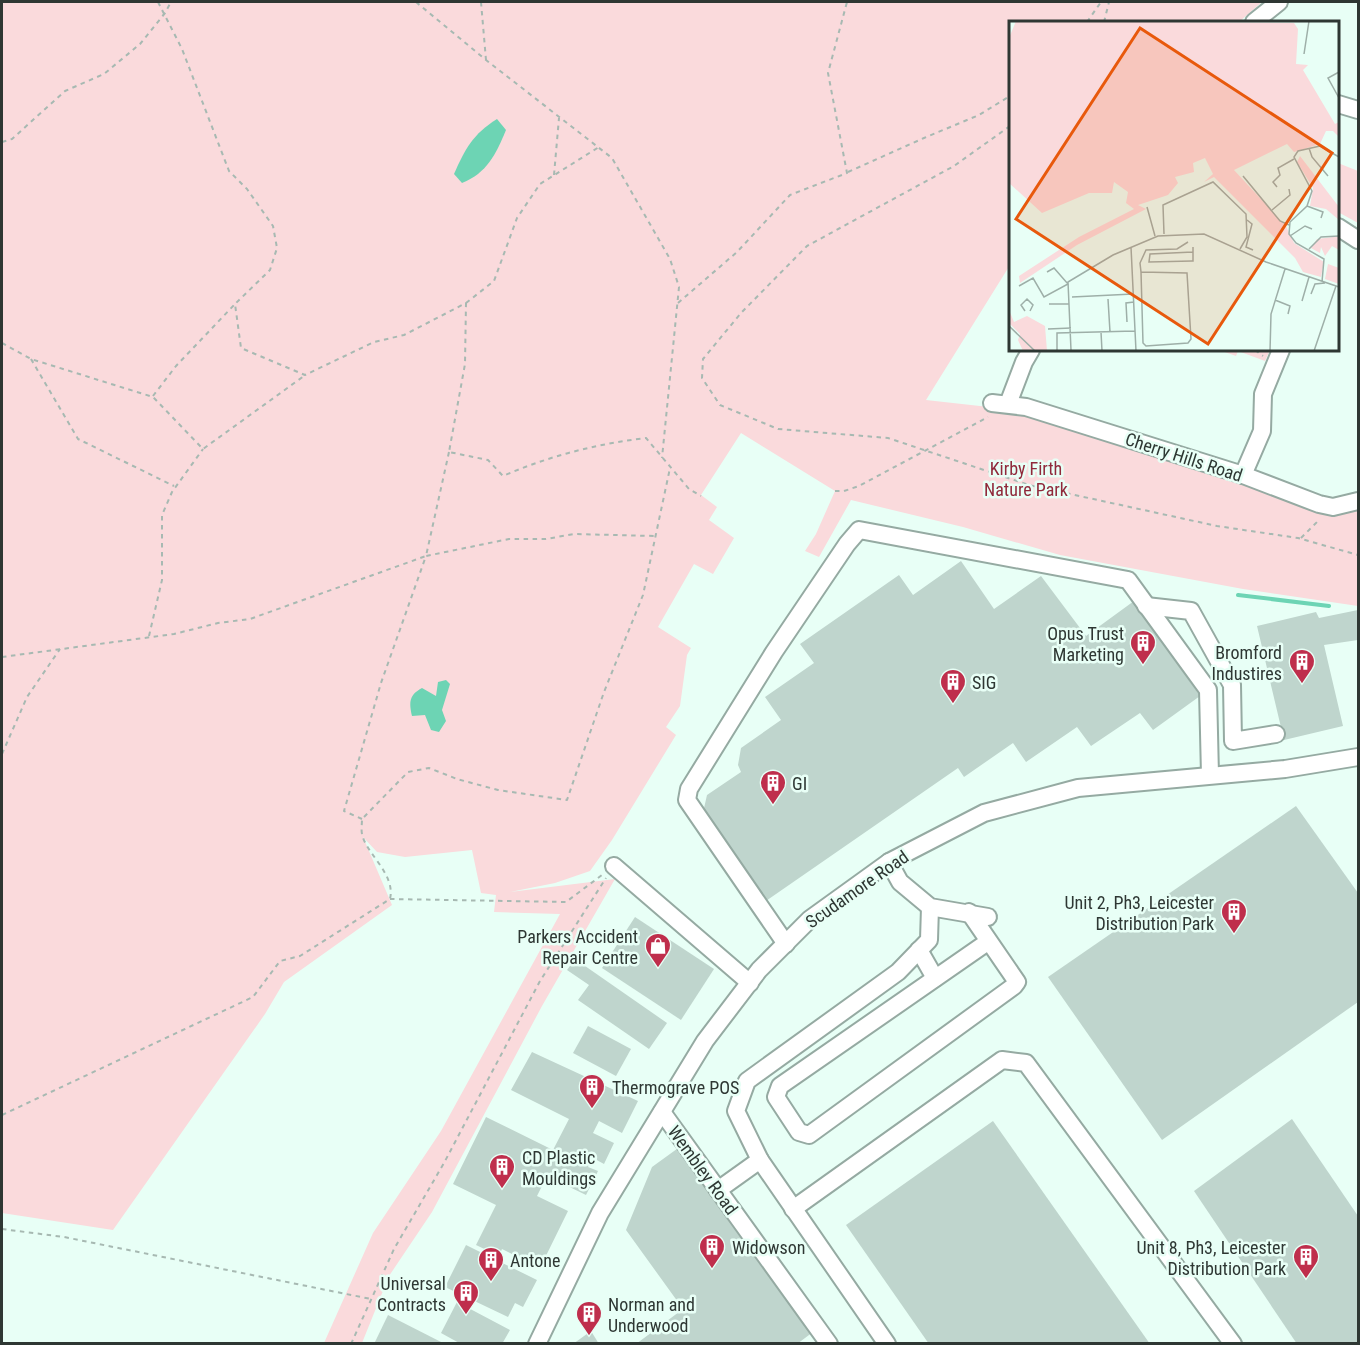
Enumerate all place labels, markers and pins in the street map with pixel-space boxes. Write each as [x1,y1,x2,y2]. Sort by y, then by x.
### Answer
place label: Opus Trust Marketing [1047,623,1124,665]
building icon: Opus Trust Marketing [1128,628,1158,666]
place label: Bromford Industires [1212,642,1282,684]
building icon: Bromford Industires [1287,647,1317,685]
building icon: SIG [938,667,968,705]
place label: SIG [972,672,996,693]
building icon: GI [758,768,788,806]
place label: GI [792,773,807,794]
place label: Unit 2, Ph3, Leicester Distribution Park [1064,892,1215,934]
building icon: Unit 2, Ph3, Leicester Distribution Park [1219,897,1249,935]
place label: Parkers Accident Repair Centre [517,926,638,968]
shop icon: Parkers Accident Repair Centre [643,931,673,969]
building icon: Thermograve POS [577,1072,607,1110]
place label: Thermograve POS [612,1077,739,1098]
place label: CD Plastic Mouldings [522,1147,596,1189]
building icon: CD Plastic Mouldings [487,1152,517,1190]
building icon: Widowson [697,1232,727,1270]
place label: Widowson [732,1237,805,1258]
place label: Unit 8, Ph3, Leicester Distribution Park [1136,1237,1287,1279]
building icon: Unit 8, Ph3, Leicester Distribution Park [1291,1242,1321,1280]
building icon: Antone [476,1245,506,1283]
place label: Antone [510,1250,560,1271]
place label: Universal Contracts [377,1273,446,1315]
building icon: Universal Contracts [451,1278,481,1316]
place label: Norman and Underwood [608,1294,695,1336]
building icon: Norman and Underwood [574,1299,604,1337]

